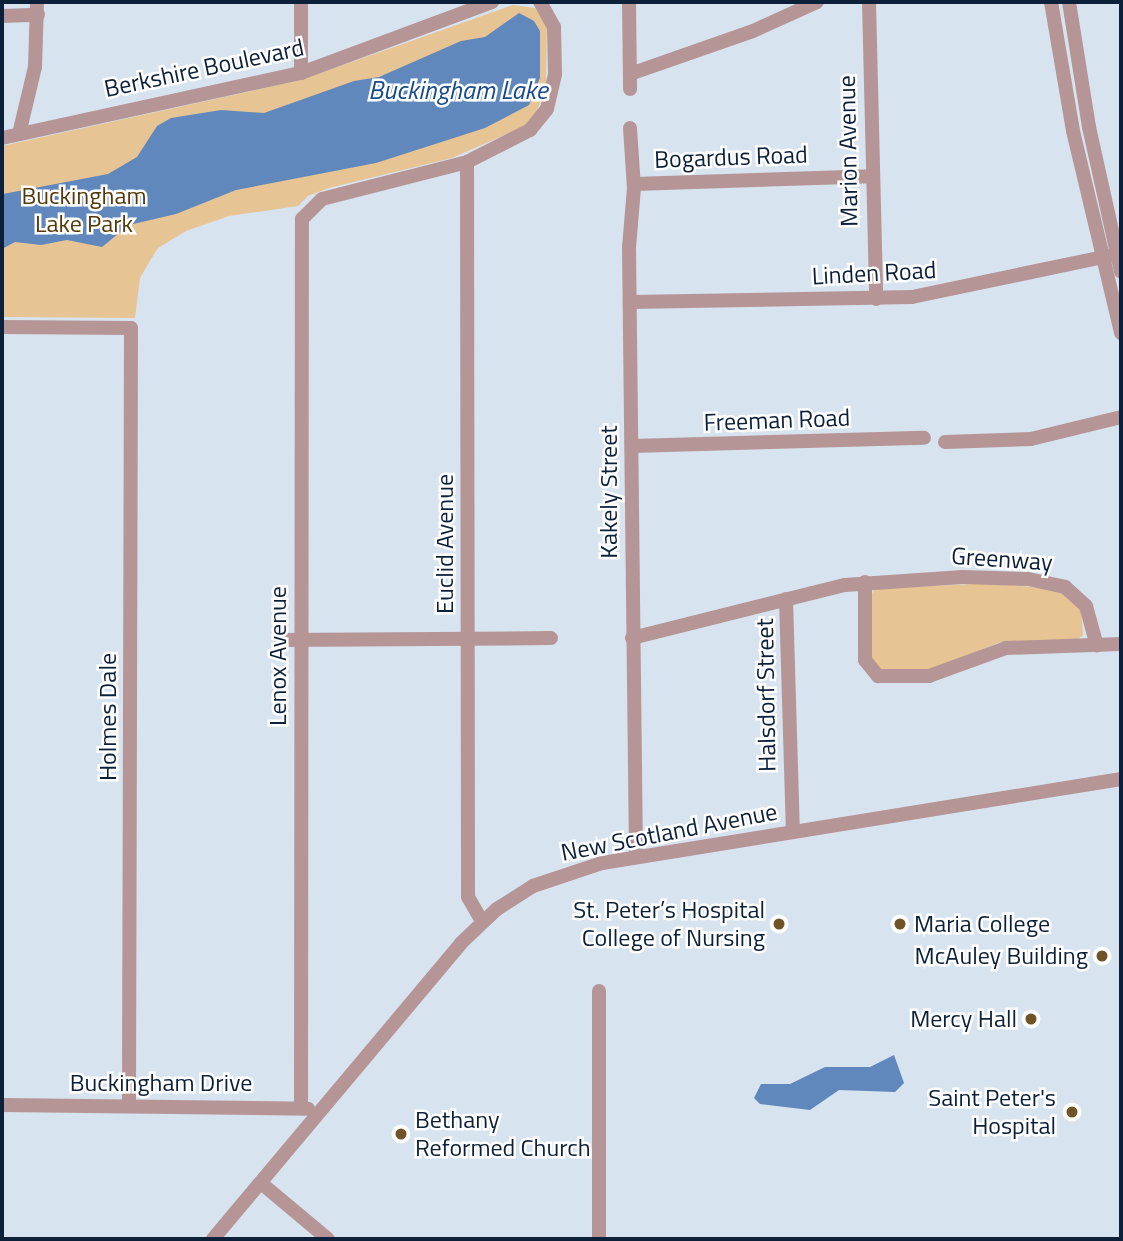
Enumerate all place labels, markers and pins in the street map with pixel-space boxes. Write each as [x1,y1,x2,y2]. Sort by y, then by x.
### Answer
place label: St. Peter’s Hospital College of Nursing [573,896,765,952]
place label: Maria College [914,910,1050,938]
marker: St. Peter’s Hospital College of Nursing [771,916,787,932]
marker: Maria College [892,916,908,932]
place label: McAuley Building [915,942,1088,970]
marker: McAuley Building [1094,948,1110,964]
place label: Mercy Hall [910,1005,1017,1033]
marker: Mercy Hall [1023,1011,1039,1027]
place label: Saint Peter's Hospital [928,1084,1056,1140]
marker: Saint Peter's Hospital [1062,1102,1082,1122]
place label: Bethany Reformed Church [415,1106,591,1162]
marker: Bethany Reformed Church [393,1126,409,1142]

